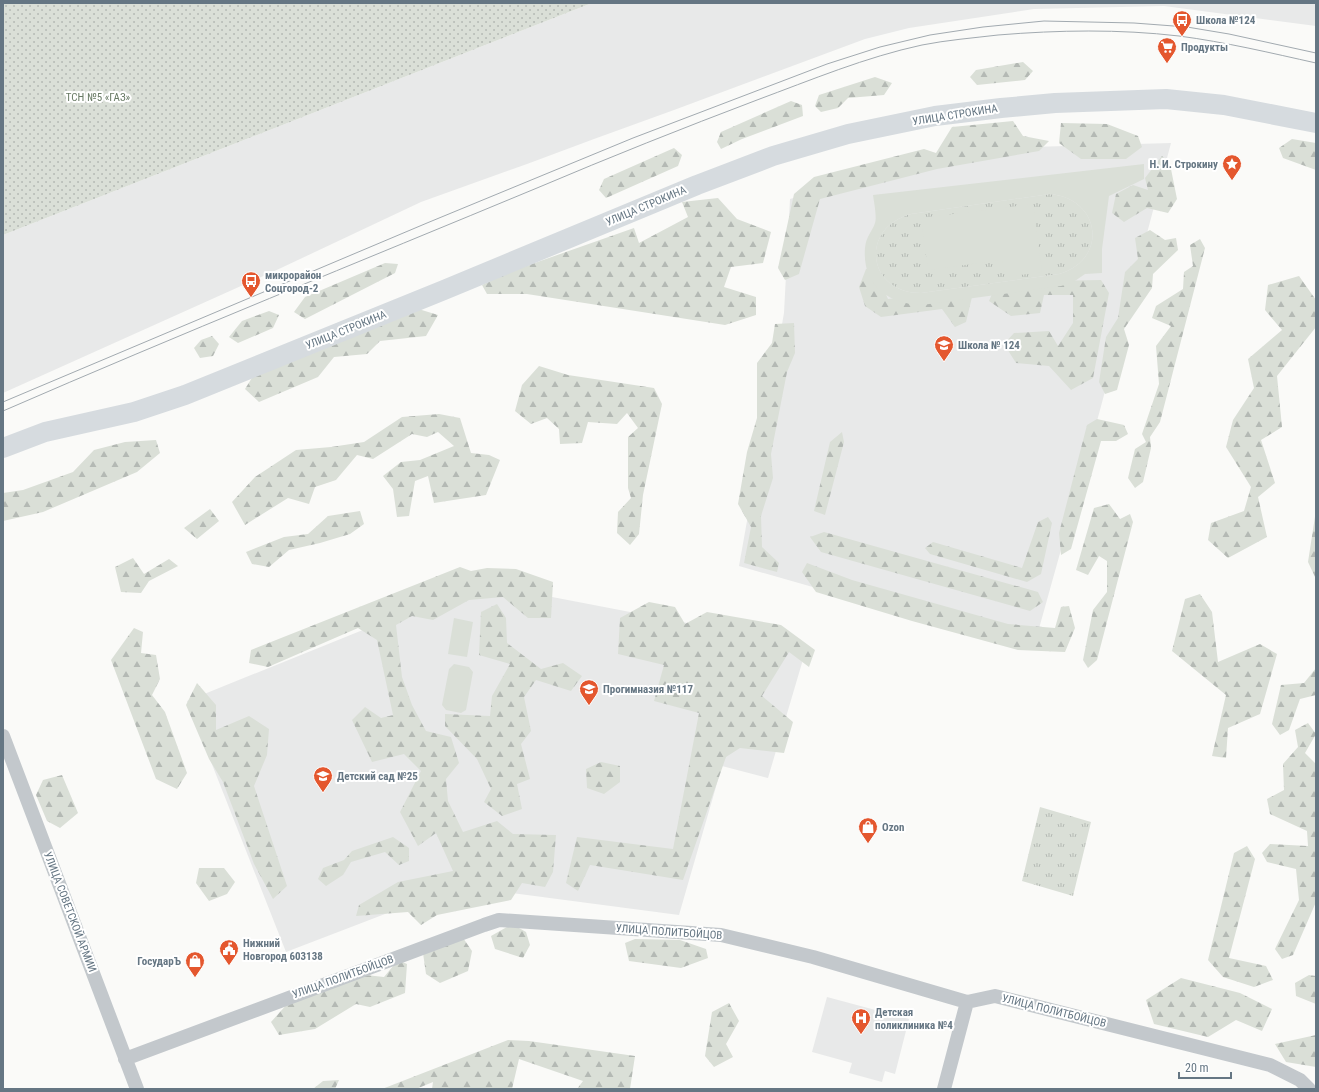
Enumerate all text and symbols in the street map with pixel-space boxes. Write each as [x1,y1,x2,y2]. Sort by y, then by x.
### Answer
bus stop icon: Школа №124 [1171,9,1193,37]
place label: Школа №124 [1196,14,1256,27]
supermarket icon: Продукты [1156,36,1178,64]
place label: Продукты [1181,41,1228,54]
park label: ТСН №5 «ГАЗ» [66,91,131,104]
street label: УЛИЦА СТРОКИНА [911,102,999,128]
place icon: Н. И. Строкину [1221,153,1243,181]
place label: Н. И. Строкину [1150,158,1218,171]
street label: УЛИЦА СТРОКИНА [604,183,689,229]
place label: микрорайон Соцгород-2 [265,269,321,295]
bus stop icon: микрорайон Соцгород-2 [240,270,262,298]
street label: УЛИЦА СТРОКИНА [304,308,389,352]
school or university icon: Школа № 124 [933,334,955,362]
place label: Школа № 124 [958,339,1020,352]
school or university icon: Прогимназия №117 [578,678,600,706]
place label: Прогимназия №117 [603,683,693,696]
school or university icon: Детский сад №25 [312,765,334,793]
place label: Детский сад №25 [337,770,418,783]
shop icon: Ozon [857,816,879,844]
place label: Ozon [882,821,904,834]
street label: УЛИЦА СОВЕТСКОЙ АРМИИ [41,850,99,974]
street label: УЛИЦА ПОЛИТБОЙЦОВ [615,922,723,942]
place label: Нижний Новгород 603138 [243,937,323,963]
public building icon: Нижний Новгород 603138 [218,938,240,966]
shop icon: ГосударЪ [184,950,206,978]
street label: УЛИЦА ПОЛИТБОЙЦОВ [291,953,395,1001]
place label: ГосударЪ [137,955,182,968]
street label: УЛИЦА ПОЛИТБОЙЦОВ [1001,992,1107,1030]
place label: Детская поликлиника №4 [875,1006,953,1032]
hospital icon: Детская поликлиника №4 [850,1007,872,1035]
scale bar [1179,1054,1231,1080]
text: 20 m [1185,1061,1209,1075]

